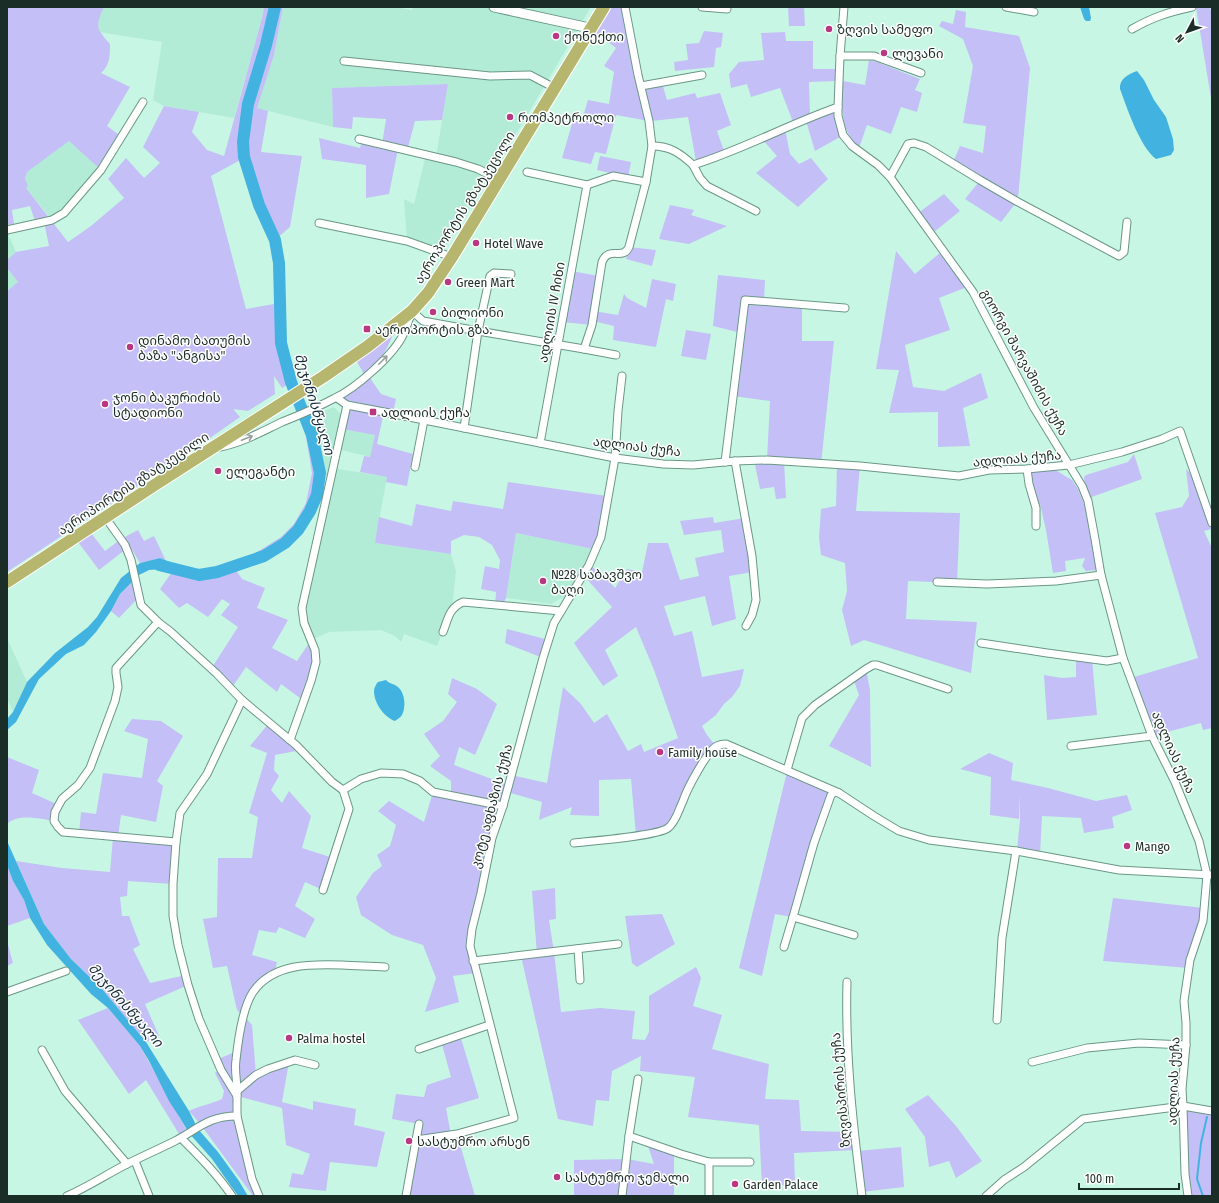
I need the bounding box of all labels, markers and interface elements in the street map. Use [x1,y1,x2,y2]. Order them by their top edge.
north arrow [1167,12,1207,52]
place label: ზღვის სამეფო [837,22,933,38]
marker: ზღვის სამეფო [824,24,834,34]
place label: ქონექთი [564,29,624,44]
marker: ქონექთი [551,31,561,41]
text: N [1173,31,1187,45]
place label: ლევანი [892,46,943,62]
marker: ლევანი [879,48,889,58]
place label: რომპეტროლი [518,110,614,126]
marker: რომპეტროლი [505,112,515,122]
street label: აეროპორტის გზატკეცილი [411,128,519,287]
place label: Hotel Wave [484,236,543,251]
marker: Hotel Wave [471,238,481,248]
street label: ადლიის IV ჩიხი [535,260,569,364]
place label: Green Mart [456,275,516,290]
marker: Green Mart [443,277,453,287]
street label: გიორგი შარვაშიძის ქუჩა [978,286,1071,438]
place label: ბილიონი [441,305,504,321]
marker: ბილიონი [428,307,438,317]
place label: აეროპორტის გზა. [375,322,492,337]
marker: აეროპორტის გზა. [362,324,372,334]
place label: დინამო ბათუმის ბაზა "ანგისა" [138,333,251,363]
marker: დინამო ბათუმის ბაზა "ანგისა" [125,342,135,352]
water label: მეჯინისწყალი [291,351,338,458]
one-way arrow [378,355,388,365]
place label: ჯონი ბაკურიძის სტადიონი [113,390,221,421]
marker: ჯონი ბაკურიძის სტადიონი [100,399,110,409]
place label: ადლიის ქუჩა [381,405,470,421]
marker: ადლიის ქუჩა [368,407,378,417]
street label: აეროპორტის გზატკეცილი [55,429,212,539]
one-way arrow [241,433,253,441]
street label: ადლიას ქუჩა [592,434,682,460]
street label: ადლიას ქუჩა [972,447,1062,471]
place label: ელეგანტი [226,464,295,480]
marker: ელეგანტი [213,466,223,476]
place label: №28 საბავშვო ბაღი [551,567,642,598]
marker: №28 საბავშვო ბაღი [538,576,548,586]
street label: ადლიას ქუჩა [1148,709,1198,796]
street label: კოტე აფხაზის ქუჩა [468,742,515,870]
place label: Family house [668,745,737,760]
marker: Family house [655,747,665,757]
place label: Mango [1135,839,1170,854]
marker: Mango [1122,841,1132,851]
water label: მეჯინისწყალი [85,960,167,1051]
place label: Palma hostel [297,1031,366,1046]
street label: ზღვისპირის ქუჩა [828,1032,854,1148]
marker: Palma hostel [284,1033,294,1043]
street label: ადლიას ქუჩა [1164,1036,1184,1126]
place label: სასტუმრო არსენ [417,1134,530,1149]
marker: სასტუმრო არსენ [404,1136,414,1146]
scale bar [1079,1165,1179,1191]
place label: სასტუმრო ჯემალი [565,1170,689,1186]
marker: სასტუმრო ჯემალი [552,1172,562,1182]
text: 100 m [1085,1172,1114,1186]
place label: Garden Palace [743,1177,818,1192]
marker: Garden Palace [730,1179,740,1189]

